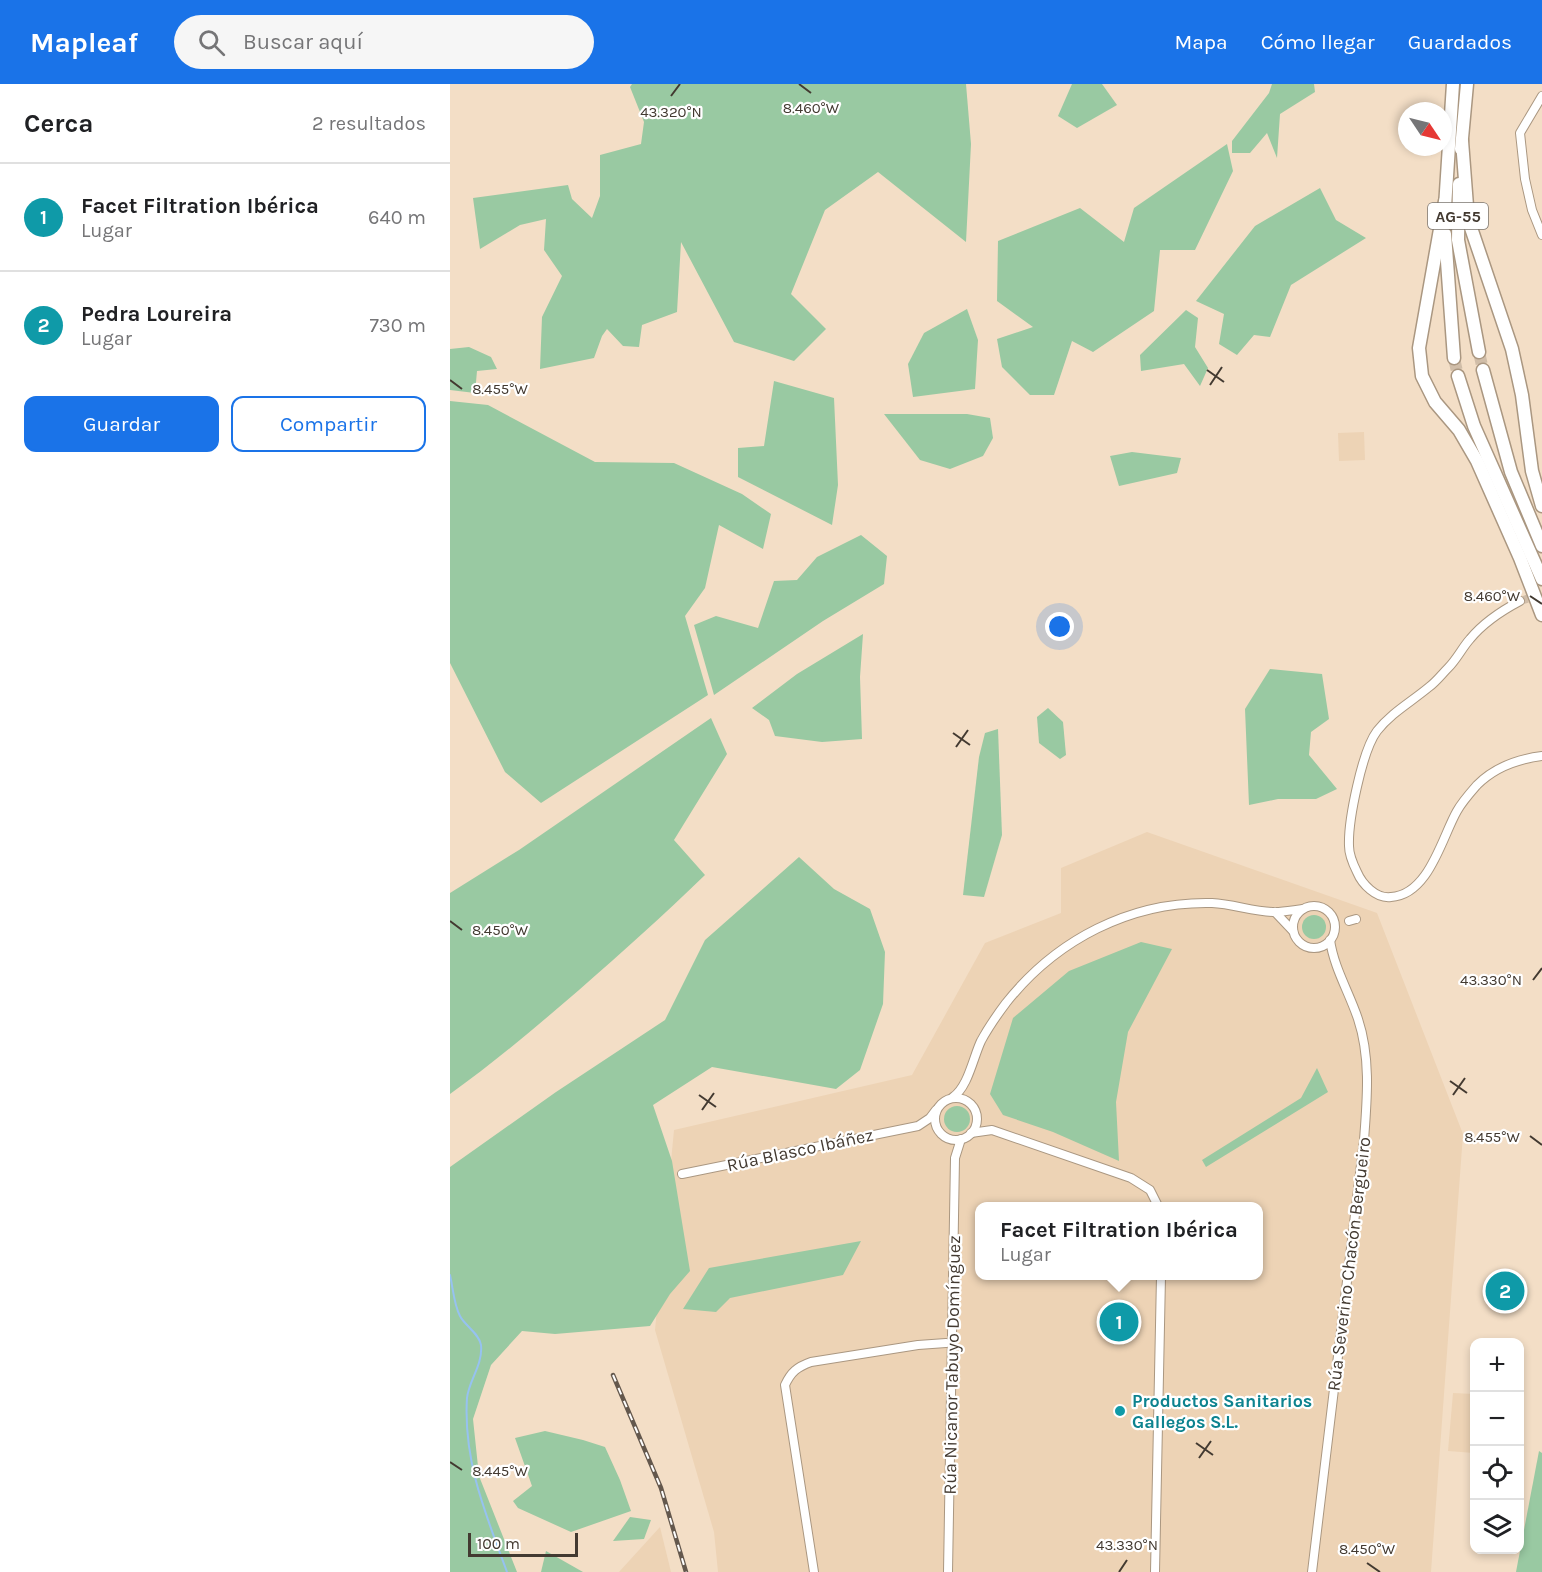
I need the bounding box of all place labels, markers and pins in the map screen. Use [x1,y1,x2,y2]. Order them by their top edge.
pin: 2 [1486,1268,1524,1314]
pin: 1 [1100,1300,1138,1344]
place label: Productos Sanitarios Gallegos S.L. [1132,1390,1312,1433]
marker: Productos Sanitarios Gallegos S.L. [1113,1404,1127,1418]

